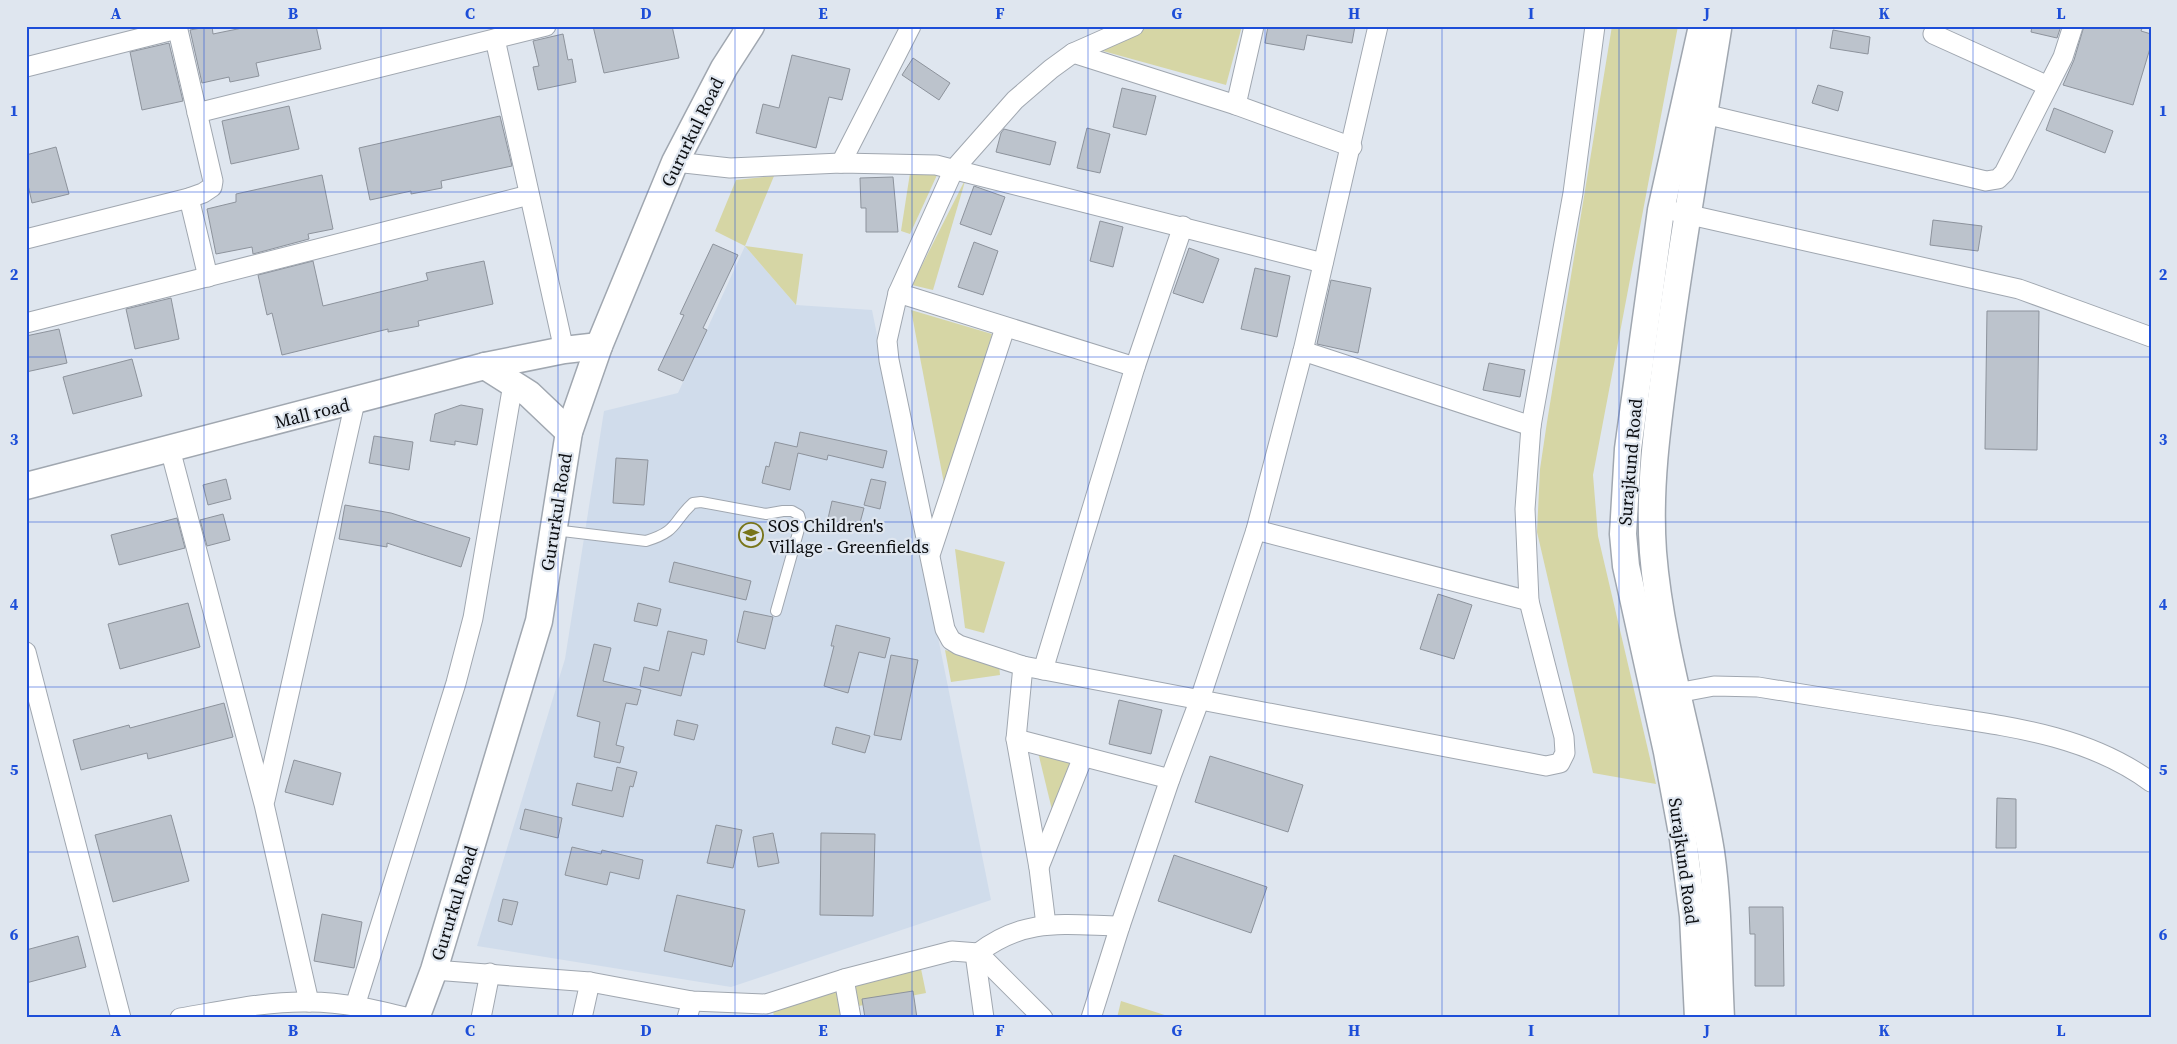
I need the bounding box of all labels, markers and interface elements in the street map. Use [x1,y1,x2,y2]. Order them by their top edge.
text: A [111,2,122,24]
text: B [288,2,299,24]
text: C [465,2,475,24]
text: D [640,2,652,24]
text: E [818,2,828,24]
text: F [995,2,1005,24]
text: G [1172,2,1183,24]
text: H [1348,2,1360,24]
text: I [1528,2,1534,24]
text: J [1703,2,1710,24]
text: K [1878,2,1890,24]
text: L [2056,2,2066,24]
street label: Gururkul Road [655,73,729,191]
text: 1 [10,99,18,121]
text: 1 [2159,99,2167,121]
text: 2 [10,263,19,285]
text: 2 [2159,263,2168,285]
street label: Mall road [272,392,352,434]
street label: Surajkund Road [1612,397,1648,527]
text: 3 [10,428,19,450]
text: 3 [2159,428,2168,450]
street label: Gururkul Road [534,451,578,573]
place label: SOS Children's Village - Greenfields [768,513,929,559]
school or university icon: SOS Children's Village - Greenfields [738,522,764,548]
text: 4 [10,593,19,615]
text: 4 [2159,593,2168,615]
text: 5 [10,758,19,780]
text: 5 [2159,758,2168,780]
street label: Surajkund Road [1663,796,1705,926]
street label: Gururkul Road [425,842,483,964]
text: 6 [10,923,19,945]
text: 6 [2159,923,2168,945]
text: A [111,1019,122,1041]
text: B [288,1019,299,1041]
text: C [465,1019,475,1041]
text: D [640,1019,652,1041]
text: E [818,1019,828,1041]
text: F [995,1019,1005,1041]
text: G [1172,1019,1183,1041]
text: H [1348,1019,1360,1041]
text: I [1528,1019,1534,1041]
text: J [1703,1019,1710,1041]
text: K [1878,1019,1890,1041]
text: L [2056,1019,2066,1041]

